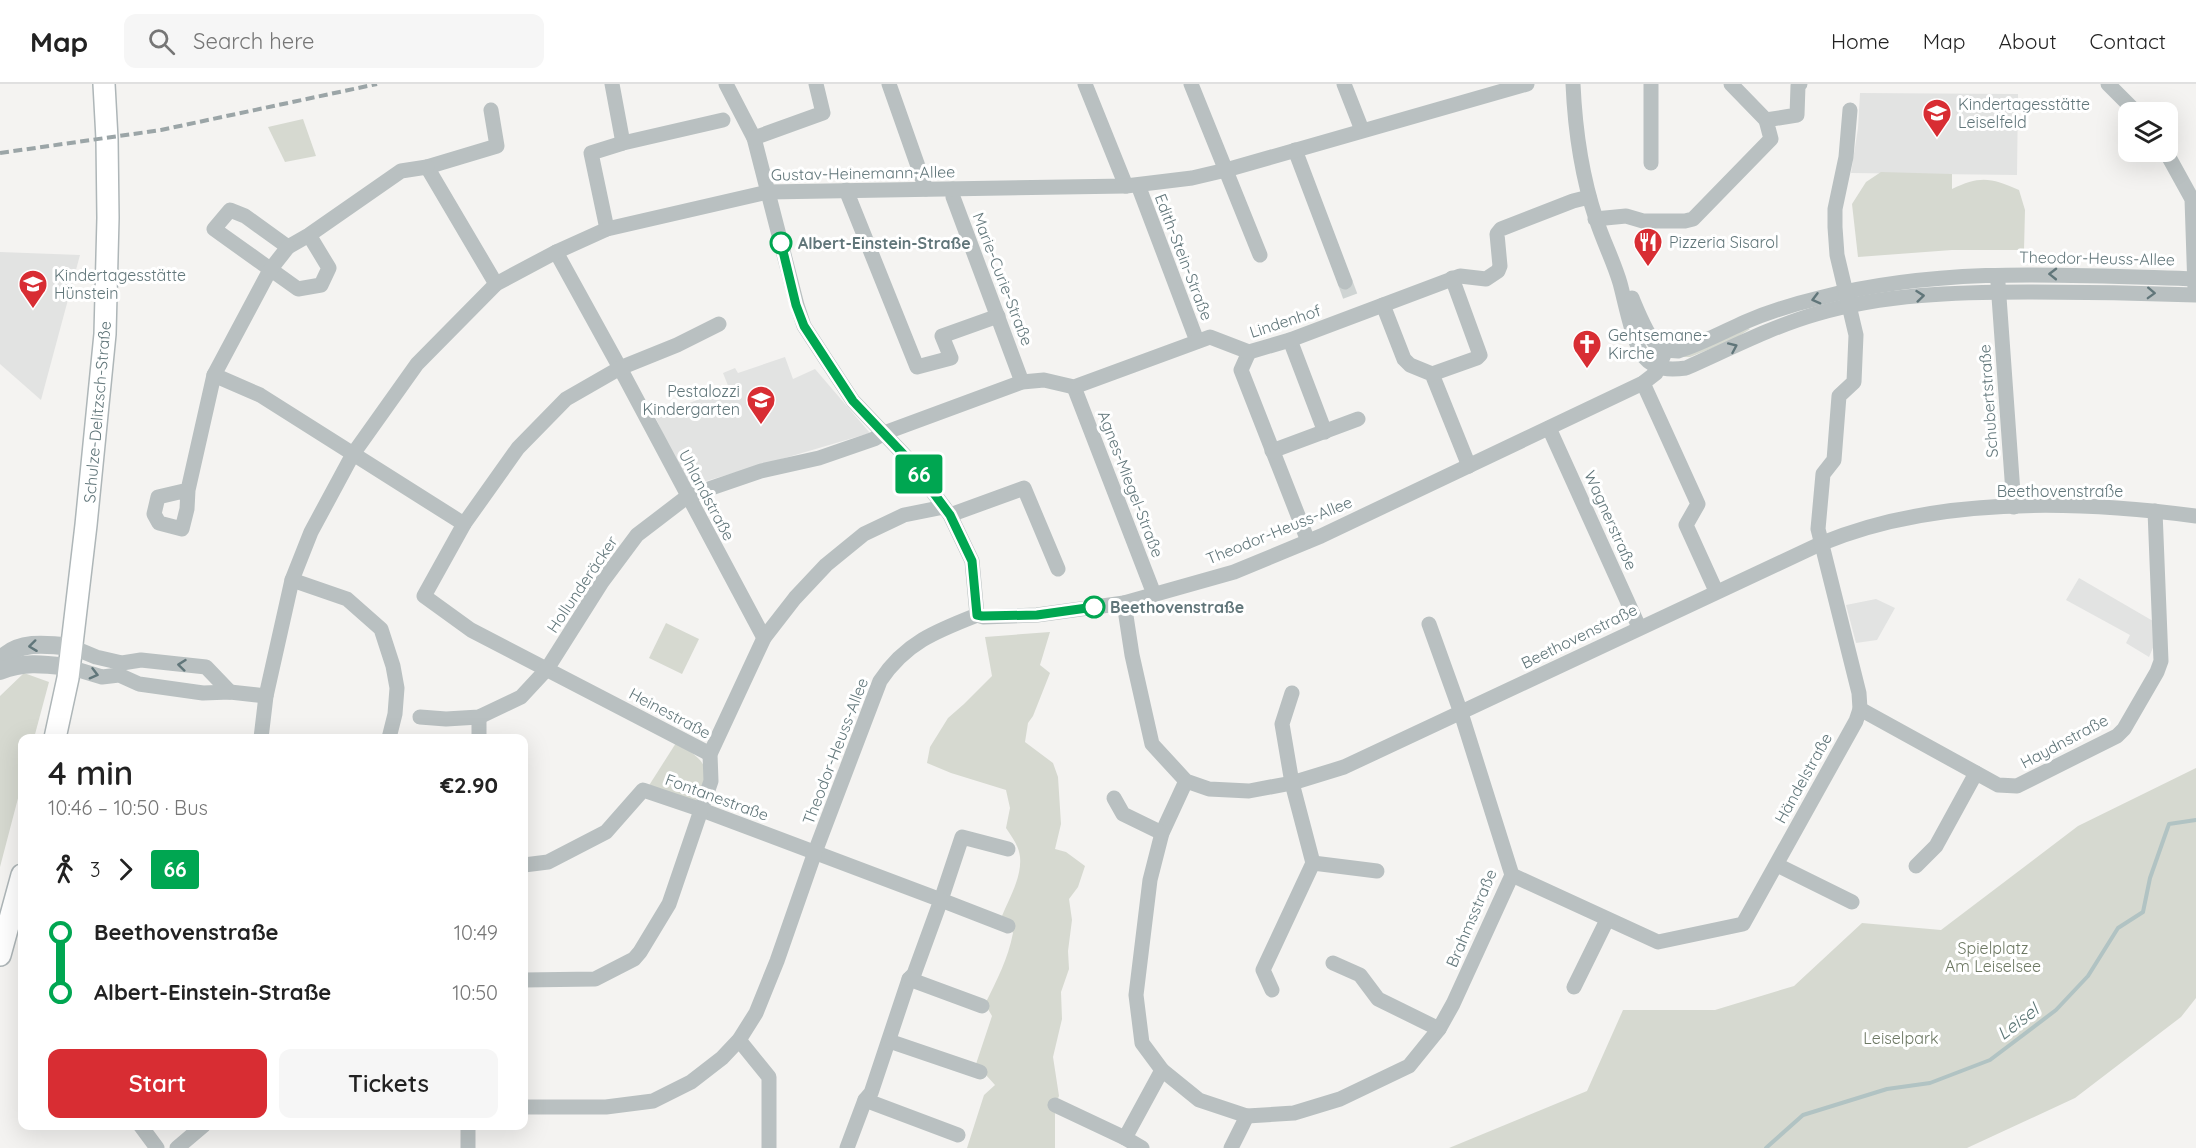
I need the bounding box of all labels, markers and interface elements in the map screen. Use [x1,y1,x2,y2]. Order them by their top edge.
search box [124,14,544,68]
text: Map [30,24,88,59]
icon: search [145,25,178,58]
text: Search here [193,27,315,55]
text: Home [1831,28,1890,54]
text: Map [1923,28,1966,54]
text: About [1999,28,2057,54]
text: Contact [2090,28,2166,54]
place label: Kindertagesstätte Leiselfeld [1958,94,2090,132]
school or university icon: Kindertagesstätte Leiselfeld [1921,97,1953,139]
map controls [2118,102,2178,162]
button: layers [2118,102,2178,162]
street label: Gustav-Heinemann-Allee [771,161,955,185]
street label: Edith-Stein-Straße [1151,191,1217,323]
street label: Marie-Curie-Straße [968,210,1038,348]
restaurant icon: Pizzeria Sisarol [1632,226,1664,268]
marker: Albert-Einstein-Straße [770,232,792,254]
place label: Pizzeria Sisarol [1669,232,1779,252]
place label: Albert-Einstein-Straße [798,233,971,253]
street label: Theodor-Heuss-Allee [2019,247,2175,269]
place label: Kindertagesstätte Hünstein [54,265,186,303]
school or university icon: Kindertagesstätte Hünstein [17,268,49,310]
one-way arrow [2049,268,2058,281]
one-way arrow [2147,287,2156,300]
one-way arrow [1916,290,1925,303]
one-way arrow [1811,292,1822,304]
street label: Lindenhof [1247,300,1323,342]
street label: Schulze-Delitzsch-Straße [79,320,115,504]
place label: Gehtsemane- Kirche [1608,325,1708,363]
church icon: Gehtsemane- Kirche [1571,328,1603,370]
one-way arrow [1727,342,1738,354]
street label: Schubertstraße [1974,344,2002,458]
place label: Pestalozzi Kindergarten [642,381,740,419]
school or university icon: Pestalozzi Kindergarten [745,384,777,426]
street label: Agnes-Miegel-Straße [1094,408,1168,560]
street label: Uhlandstraße [675,446,739,544]
line badge: 66 [892,454,946,494]
text: 66 [907,461,931,487]
street label: Wagnerstraße [1580,467,1642,573]
street label: Beethovenstraße [1997,481,2123,501]
street label: Theodor-Heuss-Allee [1203,492,1355,568]
street label: Hollunderäcker [542,532,622,636]
marker: Beethovenstraße [1083,596,1105,618]
place label: Beethovenstraße [1110,597,1244,617]
street label: Beethovenstraße [1518,599,1640,673]
one-way arrow [28,639,38,652]
one-way arrow [177,659,187,671]
one-way arrow [89,667,99,680]
street label: Theodor-Heuss-Allee [798,675,872,827]
street label: Heinestraße [626,683,714,743]
street label: Haydnstraße [2017,710,2111,772]
street label: Händelstraße [1770,729,1836,827]
text: 4 min [48,752,133,793]
street label: Fontanestraße [663,769,771,825]
text: €2.90 [440,771,498,799]
text: 10:46 – 10:50 · Bus [48,795,208,820]
icon: walk [48,853,81,886]
icon: forward [109,853,142,886]
text: 66 [163,856,187,882]
text: 3 [90,857,100,882]
street label: Brahmsstraße [1441,866,1501,970]
text: Beethovenstraße [94,918,279,946]
text: 10:49 [454,920,498,945]
park label: Spielplatz Am Leiselsee [1945,938,2041,976]
text: Albert-Einstein-Straße [94,978,331,1006]
text: 10:50 [452,980,498,1005]
water label: Leisel [1992,997,2045,1045]
park label: Leiselpark [1863,1028,1939,1048]
button: Start [48,1049,267,1118]
button: Tickets [279,1049,498,1118]

